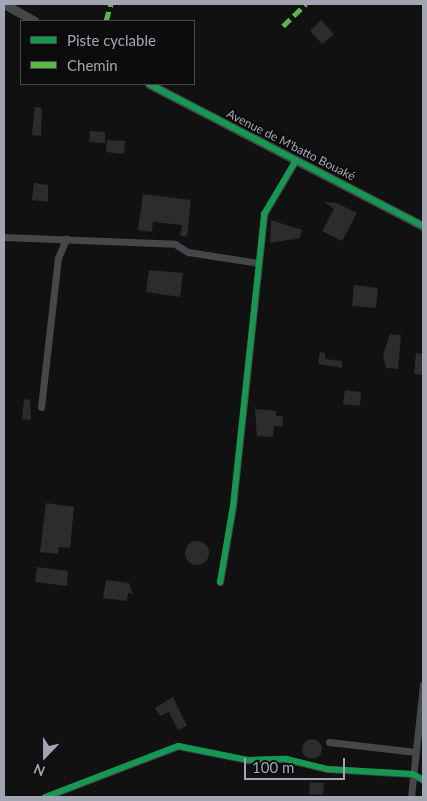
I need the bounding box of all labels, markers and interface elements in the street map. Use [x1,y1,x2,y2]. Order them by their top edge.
legend [20,20,195,85]
text: Piste cyclable [67,31,156,49]
text: Chemin [67,56,118,74]
street label: Avenue de M'batto Bouaké [224,106,358,184]
north arrow [20,731,70,781]
scale bar [247,748,348,780]
text: 100 m [252,758,294,776]
text: N [31,760,47,780]

